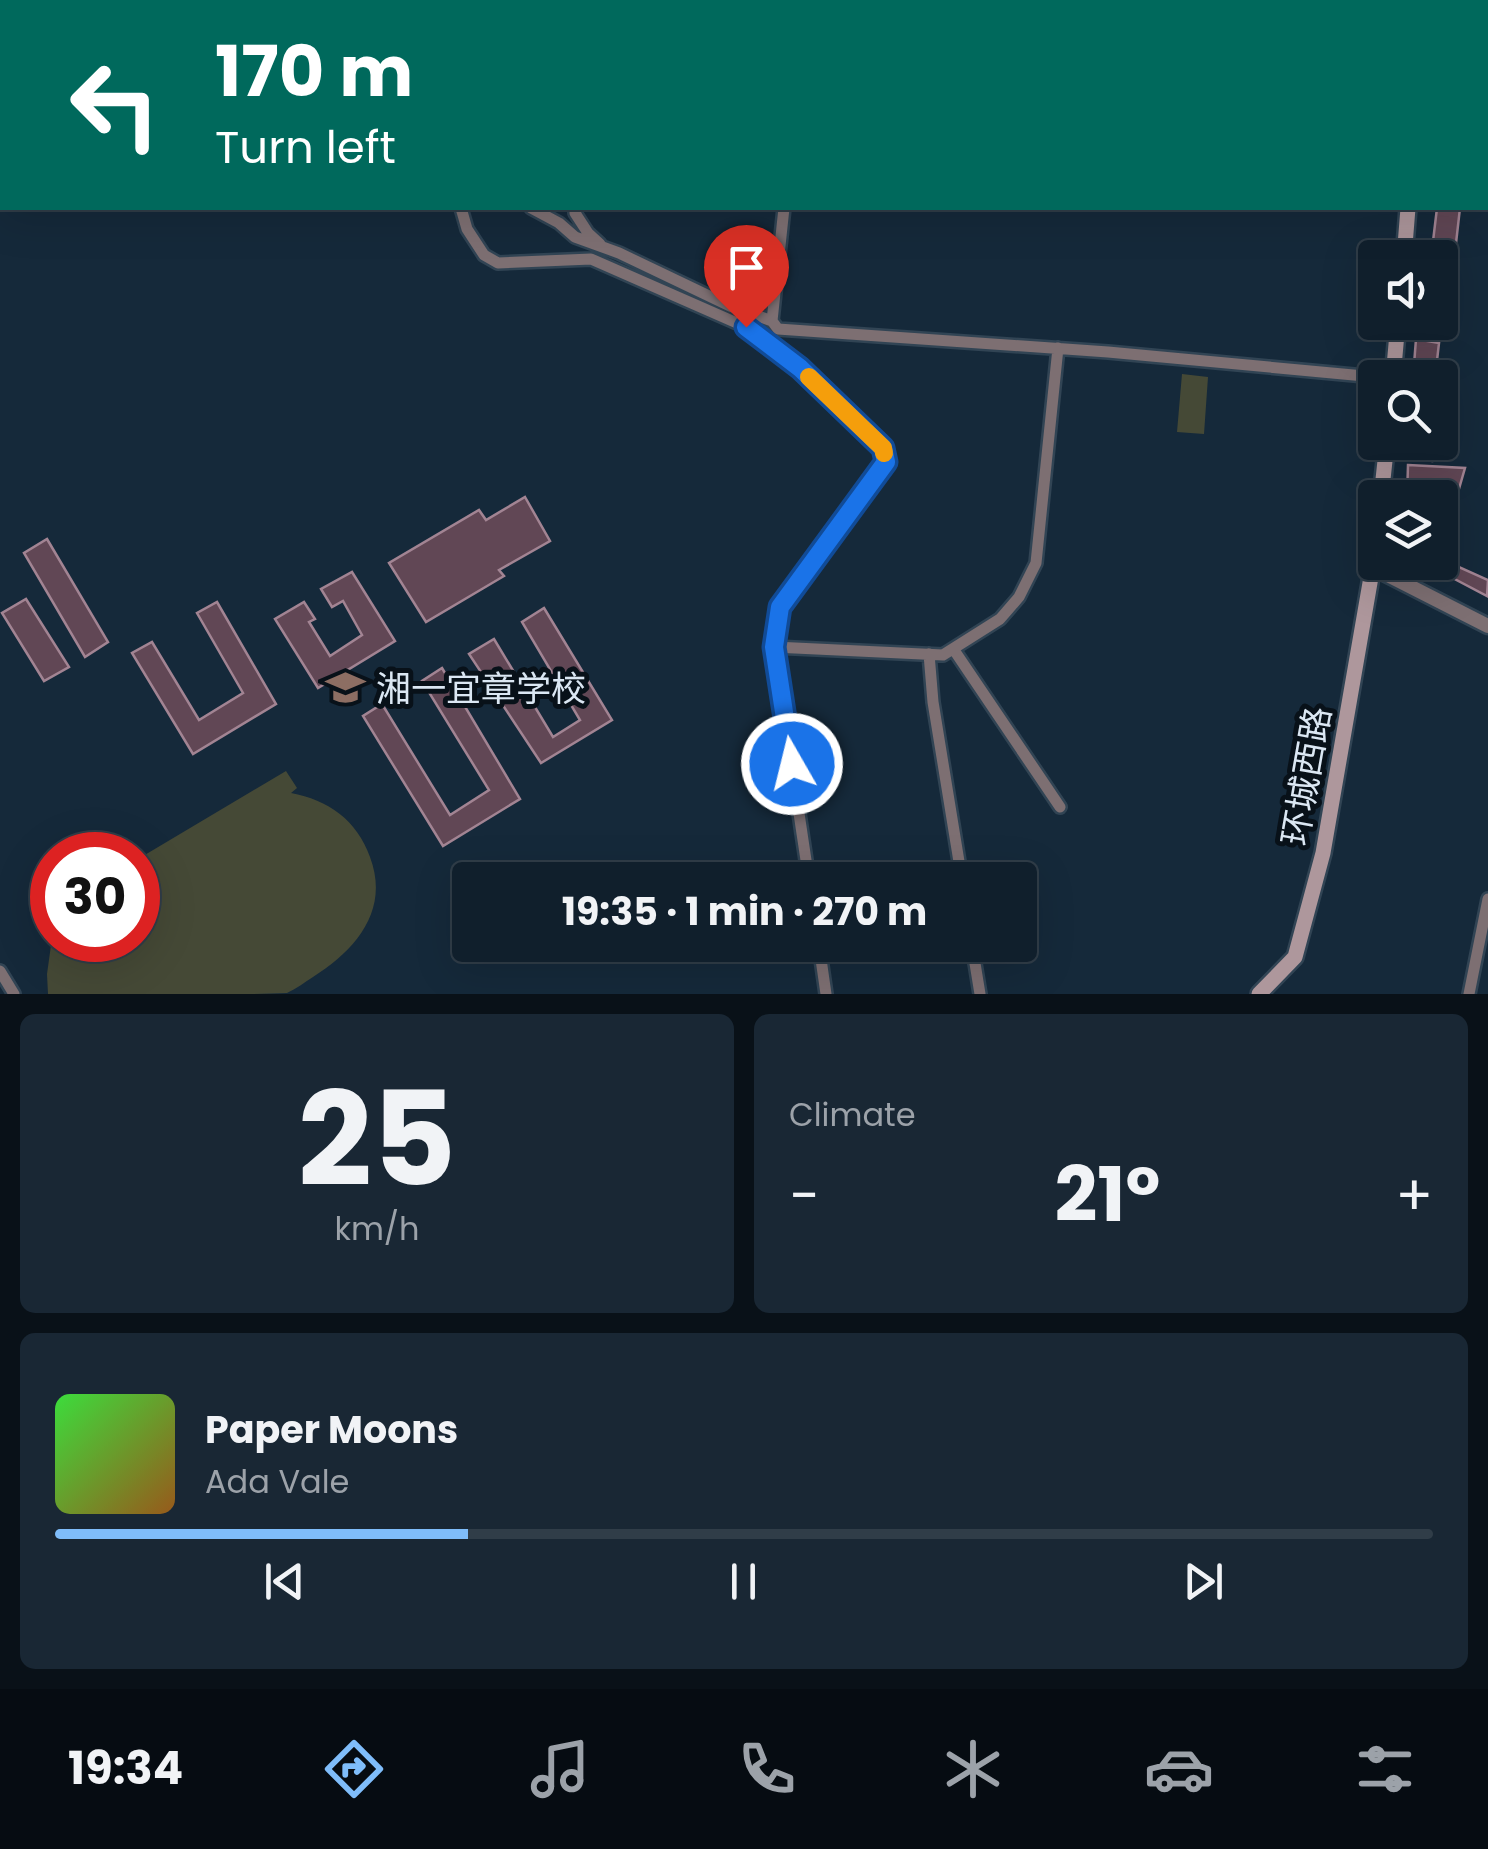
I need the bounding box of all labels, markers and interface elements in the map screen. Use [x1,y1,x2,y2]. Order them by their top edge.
text: 170 m [215,22,413,121]
icon: left [50,40,180,170]
text: Turn left [215,116,396,179]
pin [704,225,789,328]
icon: arrive [719,240,774,295]
map controls [1358,240,1458,580]
button: sound [1358,240,1458,340]
button: search [1358,360,1458,460]
button: layers [1358,480,1458,580]
place label: 湘一宜章学校 [376,664,586,713]
school or university icon: 湘一宜章学校 [325,667,367,709]
street label: 环城西路 [1270,703,1342,849]
position arrow [740,712,844,816]
speed limit sign: 30 [30,832,160,962]
text: 19:35 · 1 min · 270 m [562,885,927,938]
text: 25 [298,1048,456,1231]
text: Climate [789,1092,916,1137]
text: 21° [1054,1142,1160,1247]
text: − [789,1157,819,1234]
text: + [1395,1157,1433,1234]
text: km/h [334,1206,420,1251]
text: Paper Moons [205,1403,458,1456]
text: Ada Vale [205,1459,349,1504]
icon: previous [257,1554,312,1609]
icon: pause [716,1554,771,1609]
icon: next [1176,1554,1231,1609]
icon: directions [319,1734,389,1804]
icon: music [525,1734,595,1804]
icon: phone [732,1734,802,1804]
icon: climate [938,1734,1008,1804]
icon: car [1144,1734,1214,1804]
icon: filters [1350,1734,1420,1804]
text: 19:34 [68,1737,183,1800]

